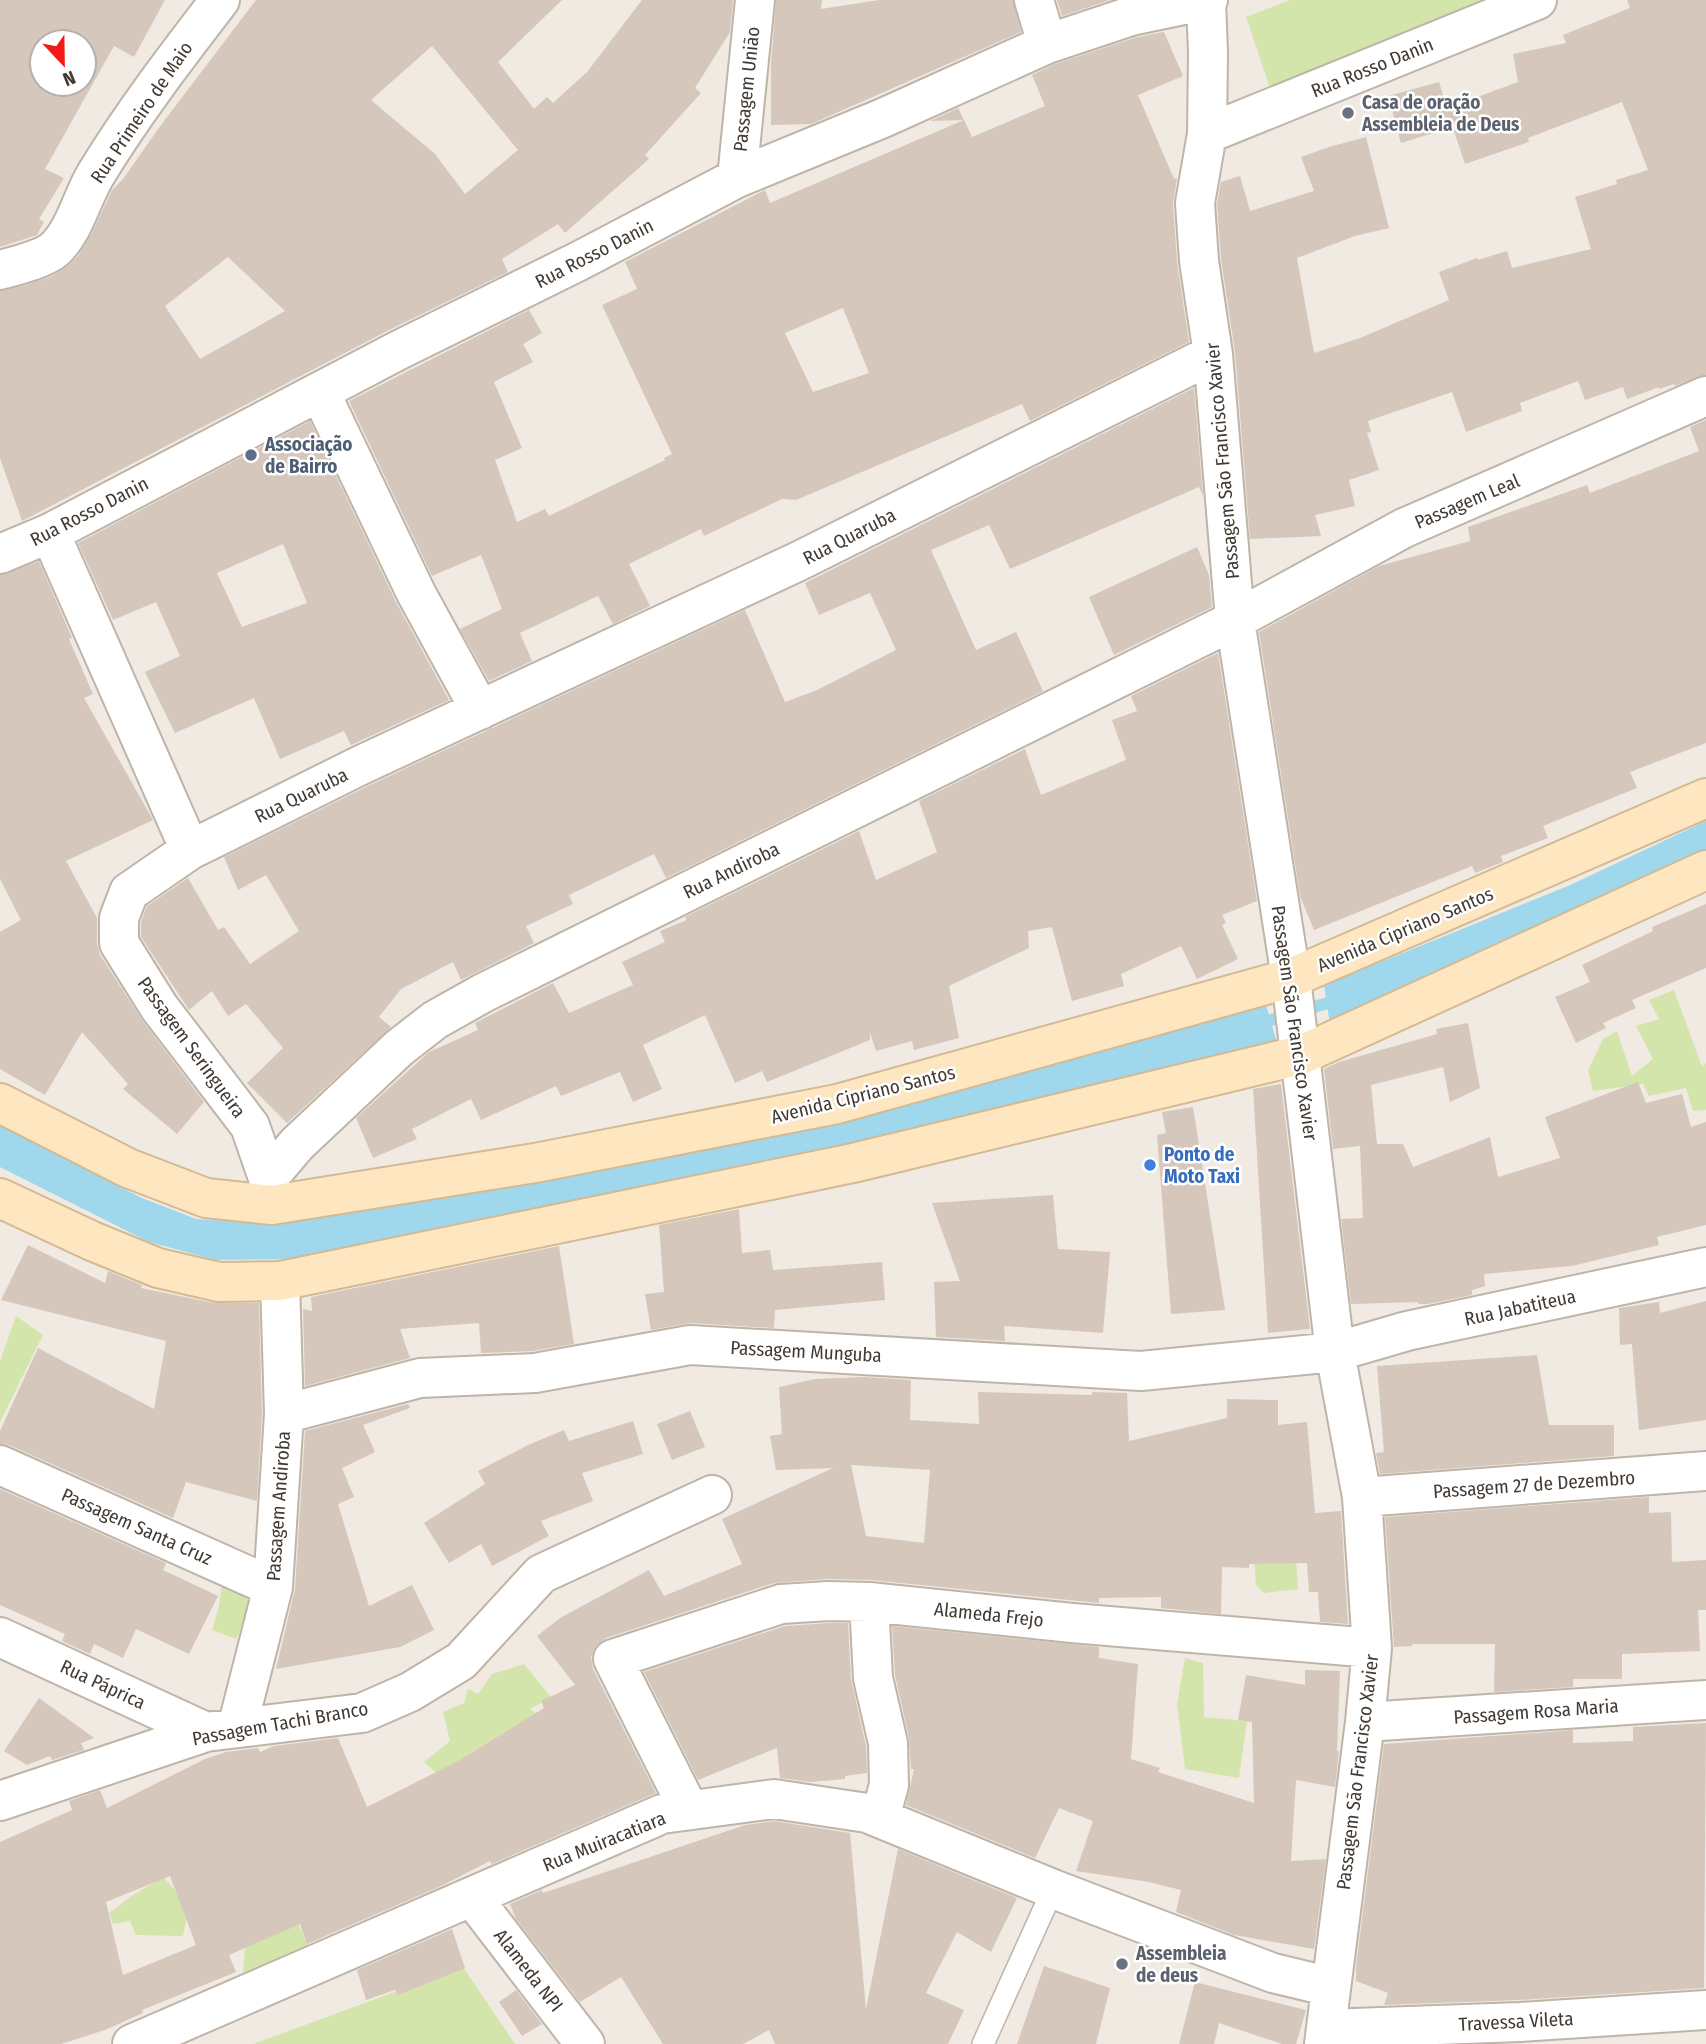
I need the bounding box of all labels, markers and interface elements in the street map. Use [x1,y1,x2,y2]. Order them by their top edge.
street label: Passagem União [729,25,764,153]
north arrow [28,28,98,98]
street label: Rua Rosso Danin [1308,33,1437,102]
street label: Rua Primeiro de Maio [85,37,197,188]
text: N [60,66,79,91]
place label: Casa de oração Assembleia de Deus [1361,91,1520,136]
marker: Casa de oração Assembleia de Deus [1340,105,1356,121]
street label: Rua Rosso Danin [531,214,657,293]
street label: Passagem São Francisco Xavier [1201,341,1244,580]
place label: Associação de Bairro [264,433,352,478]
marker: Associação de Bairro [243,447,259,463]
street label: Passagem Leal [1411,469,1523,534]
street label: Rua Rosso Danin [26,472,152,551]
street label: Rua Quaruba [799,503,899,570]
street label: Rua Quaruba [251,763,352,828]
street label: Rua Andiroba [679,837,783,904]
street label: Avenida Cipriano Santos [1314,882,1497,977]
street label: Passagem São Francisco Xavier [1267,904,1322,1142]
street label: Passagem Seringueira [133,972,250,1122]
street label: Avenida Cipriano Santos [769,1060,958,1129]
place label: Ponto de Moto Taxi [1164,1143,1240,1188]
marker: Ponto de Moto Taxi [1142,1157,1158,1173]
street label: Rua Jabatiteua [1462,1284,1578,1331]
street label: Passagem Munguba [730,1336,882,1367]
street label: Passagem Andiroba [262,1430,295,1582]
street label: Passagem 27 de Dezembro [1432,1466,1636,1503]
street label: Passagem Santa Cruz [58,1483,216,1570]
street label: Alameda Frejo [933,1597,1045,1632]
street label: Passagem São Francisco Xavier [1332,1653,1383,1891]
street label: Rua Páprica [57,1655,149,1714]
street label: Passagem Rosa Maria [1453,1694,1619,1729]
street label: Passagem Tachi Branco [190,1697,370,1750]
street label: Rua Muiracatiara [539,1806,669,1877]
street label: Alameda NPI [489,1924,568,2016]
place label: Assembleia de deus [1135,1942,1226,1987]
marker: Assembleia de deus [1114,1956,1130,1972]
street label: Travessa Vileta [1458,2007,1574,2036]

